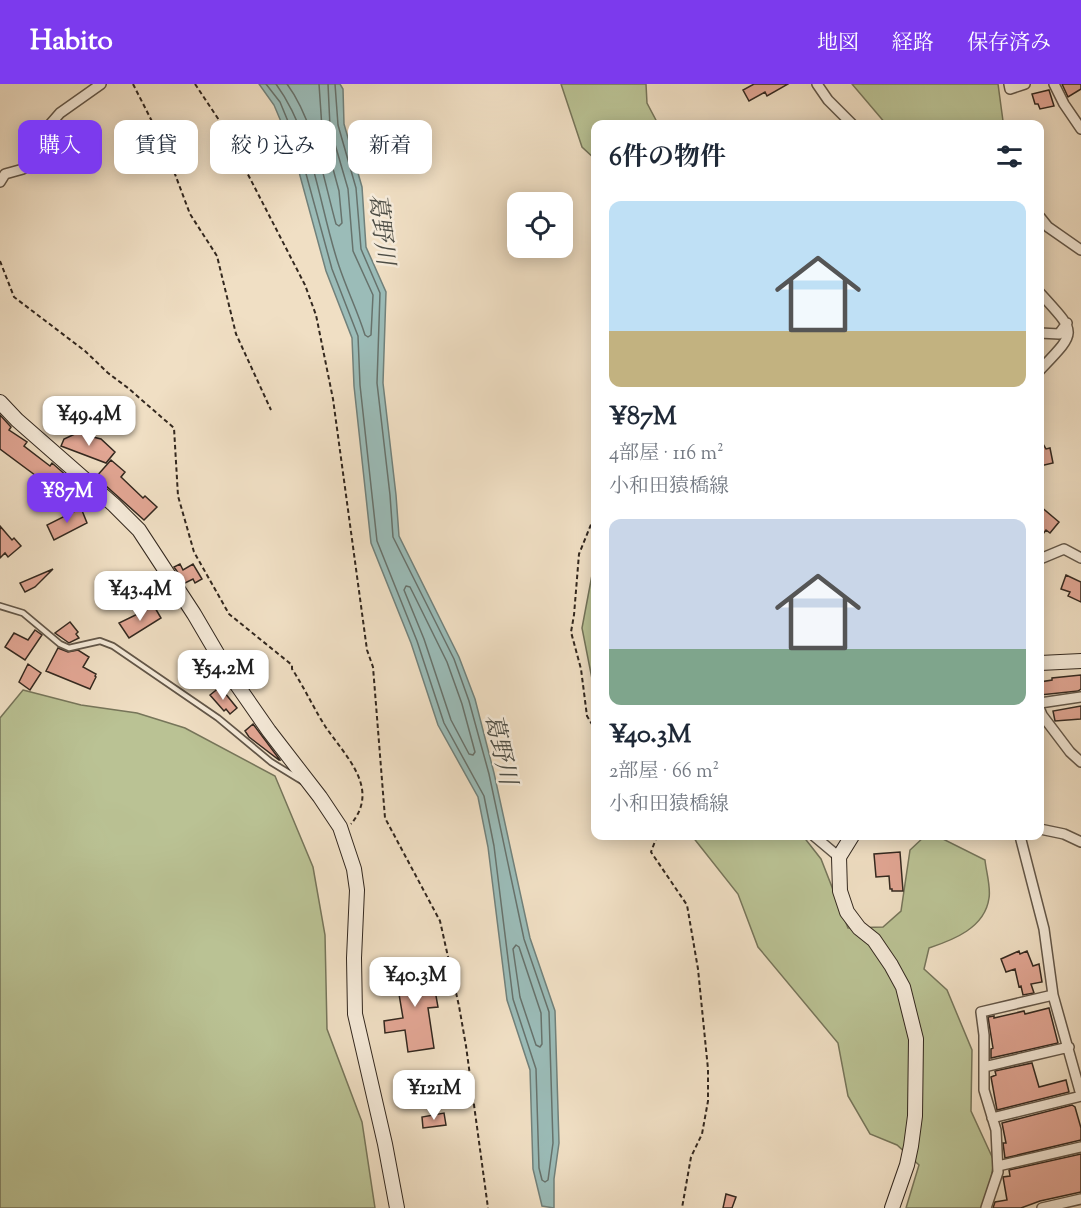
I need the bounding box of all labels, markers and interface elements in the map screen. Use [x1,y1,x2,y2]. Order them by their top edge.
text: Habito [30,22,113,62]
text: 地図 [817,29,859,59]
text: 経路 [892,29,934,59]
text: 保存済み [967,29,1051,59]
chip: 購入 [18,120,102,174]
chip: 賃貸 [114,120,198,174]
chip: 絞り込み [210,120,336,174]
chip: 新着 [348,120,432,174]
text: 6件の物件 [609,140,726,177]
icon: filters [993,140,1026,173]
water label: 葛野川 [359,191,402,270]
map controls [507,192,573,258]
button: locate [507,192,573,258]
icon: home [764,240,872,348]
pin: ¥49.4M [40,396,138,447]
text: ¥87M [609,399,677,436]
text: ¥49.4M [57,401,121,430]
text: 4部屋 · 116 m² [609,440,724,469]
pin: ¥87M [31,473,103,524]
text: 小和田猿橋線 [609,473,729,502]
text: ¥87M [41,478,93,507]
icon: home [764,558,872,666]
pin: ¥43.4M [91,571,189,622]
text: ¥43.4M [108,576,172,605]
pin: ¥54.2M [174,650,272,701]
text: ¥54.2M [192,655,254,684]
water label: 葛野川 [474,711,524,791]
text: ¥40.3M [609,717,691,754]
text: 2部屋 · 66 m² [609,758,719,787]
text: 小和田猿橋線 [609,791,729,820]
pin: ¥40.3M [366,957,464,1008]
text: ¥40.3M [383,962,447,991]
pin: ¥121M [392,1070,476,1121]
text: ¥121M [407,1075,461,1104]

